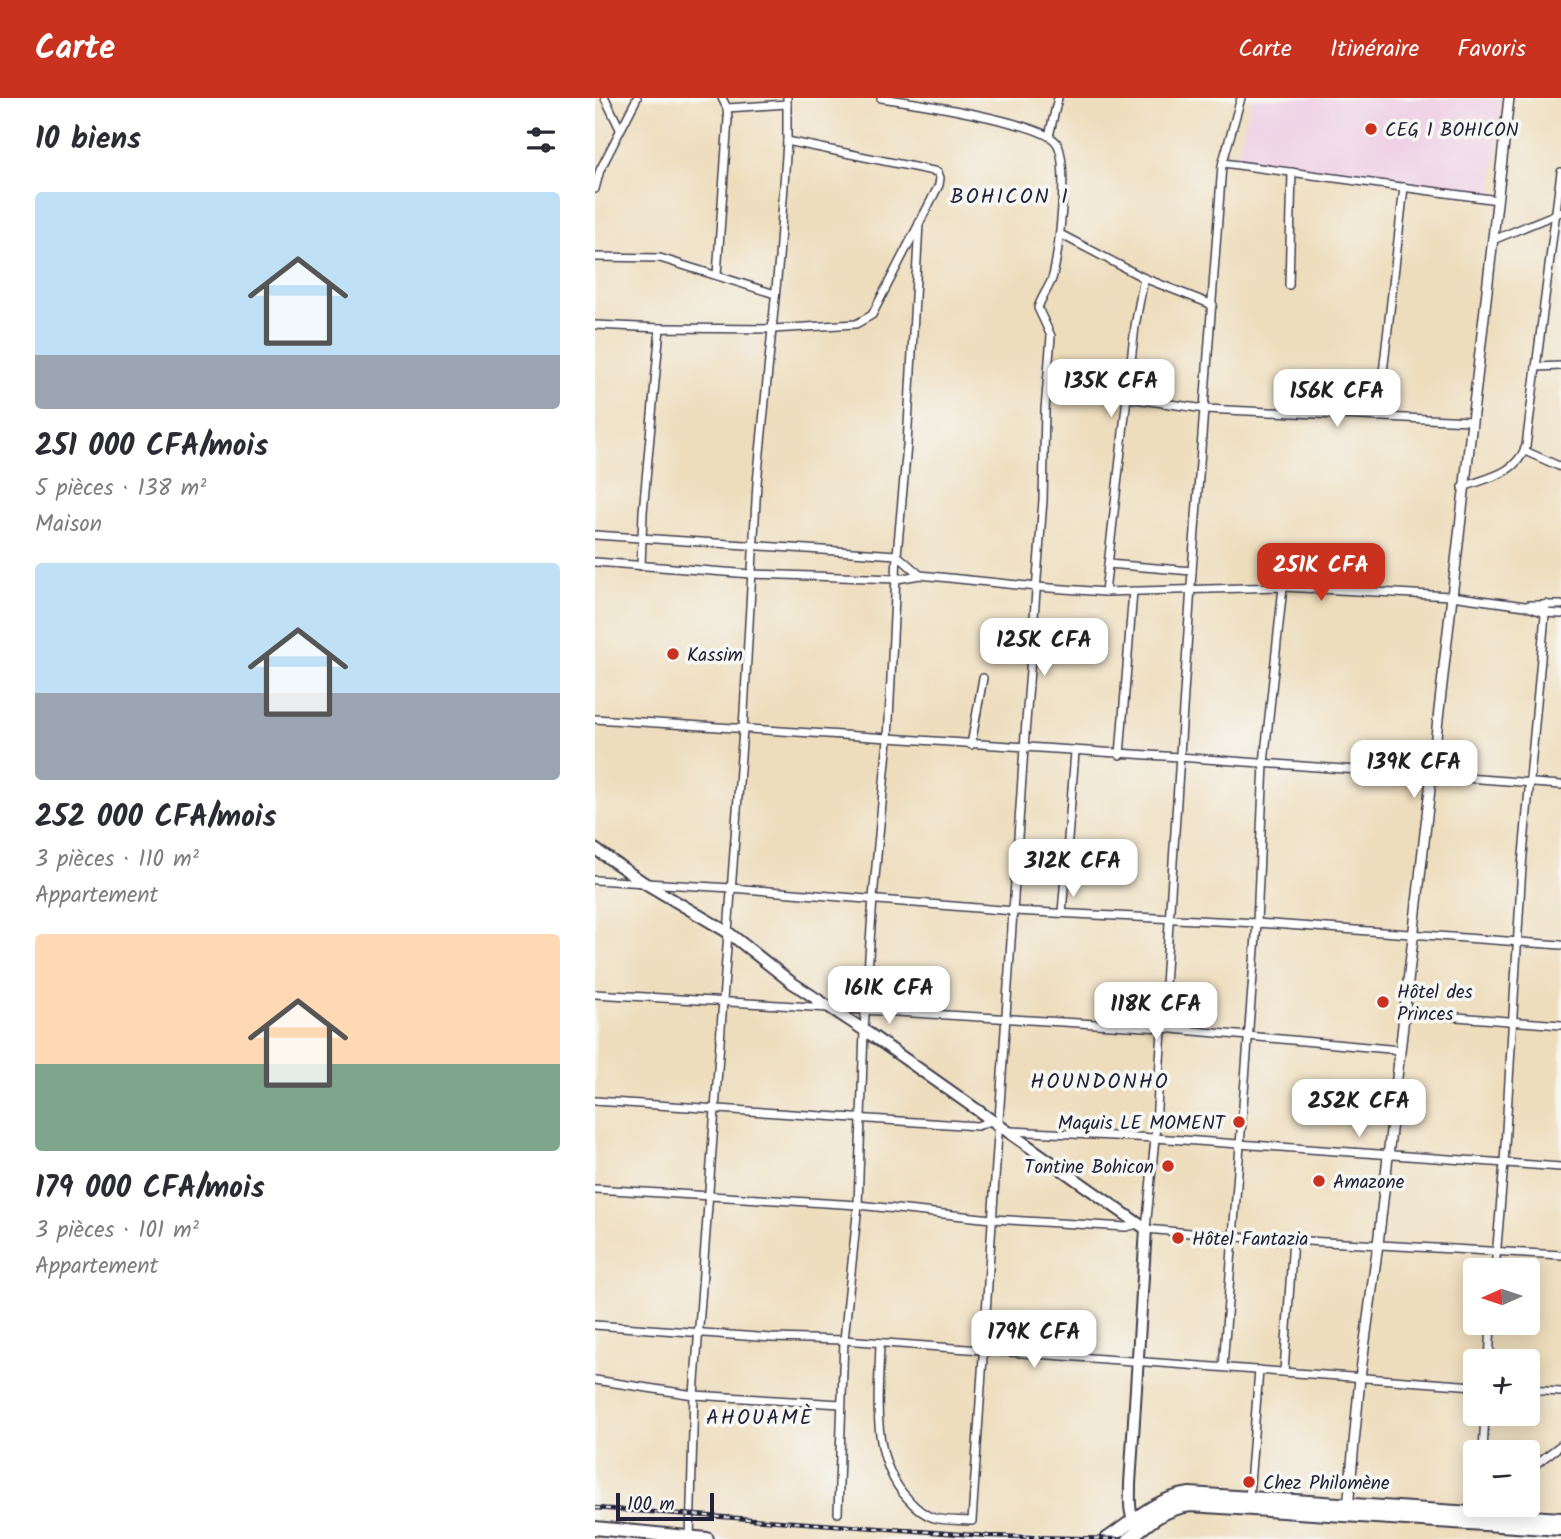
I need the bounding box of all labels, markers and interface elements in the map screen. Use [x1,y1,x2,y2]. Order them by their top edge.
text: Carte [35,23,115,76]
text: Carte [1238,30,1292,69]
text: Itinéraire [1330,30,1419,69]
text: Favoris [1457,30,1526,69]
text: 10 biens [35,116,141,164]
place label: CEG 1 BOHICON [1385,116,1519,146]
icon: filters [522,121,560,159]
marker: CEG 1 BOHICON [1363,121,1379,137]
district label: BOHICON I [950,181,1070,214]
icon: home [235,238,361,364]
pin: 135K CFA [1039,360,1183,419]
text: 135K CFA [1063,364,1159,400]
pin: 156K CFA [1265,370,1409,429]
text: 156K CFA [1290,374,1384,410]
text: 251 000 CFA/mois [35,423,268,471]
text: 5 pièces · 138 m² [35,471,206,507]
text: Maison [35,507,102,543]
pin: 251K CFA [1249,544,1393,603]
text: 251K CFA [1273,548,1369,584]
icon: home [235,609,361,735]
pin: 125K CFA [972,618,1116,678]
text: 125K CFA [996,623,1092,659]
place label: Kassim [687,641,743,671]
marker: Kassim [665,646,681,662]
pin: 139K CFA [1342,740,1486,800]
text: 139K CFA [1366,745,1462,781]
text: 252 000 CFA/mois [35,794,277,842]
pin: 312K CFA [1001,840,1145,899]
text: 3 pièces · 110 m² [35,842,199,878]
text: 312K CFA [1025,844,1121,880]
text: Appartement [35,878,158,914]
pin: 161K CFA [817,967,961,1026]
text: 161K CFA [844,971,934,1007]
place label: Hôtel des Princes [1397,978,1473,1030]
icon: home [235,980,361,1106]
pin: 118K CFA [1084,982,1228,1042]
text: 118K CFA [1110,987,1202,1023]
marker: Hôtel des Princes [1375,994,1391,1010]
district label: HOUNDONHO [1030,1066,1170,1099]
pin: 252K CFA [1287,1080,1431,1139]
text: 252K CFA [1308,1084,1410,1120]
place label: Maquis LE MOMENT [1058,1109,1227,1139]
marker: Maquis LE MOMENT [1231,1114,1247,1130]
place label: Tontine Bohicon [1024,1153,1154,1183]
marker: Tontine Bohicon [1160,1158,1176,1174]
text: 179 000 CFA/mois [35,1165,265,1213]
place label: Amazone [1333,1168,1405,1198]
marker: Amazone [1311,1173,1327,1189]
text: 3 pièces · 101 m² [35,1213,199,1249]
place label: Hôtel Fantazia [1192,1225,1309,1255]
marker: Hôtel Fantazia [1170,1230,1186,1246]
text: Appartement [35,1249,158,1285]
north arrow [1463,1258,1540,1335]
map controls [1463,1258,1540,1517]
pin: 179K CFA [962,1310,1106,1370]
text: 179K CFA [987,1315,1081,1351]
button: + [1463,1349,1540,1426]
district label: AHOUAMÈ [706,1402,814,1435]
button: − [1463,1440,1540,1517]
place label: Chez Philomène [1263,1469,1390,1499]
marker: Chez Philomène [1241,1474,1257,1490]
scale bar [616,1490,714,1522]
text: 100 m [627,1490,675,1520]

